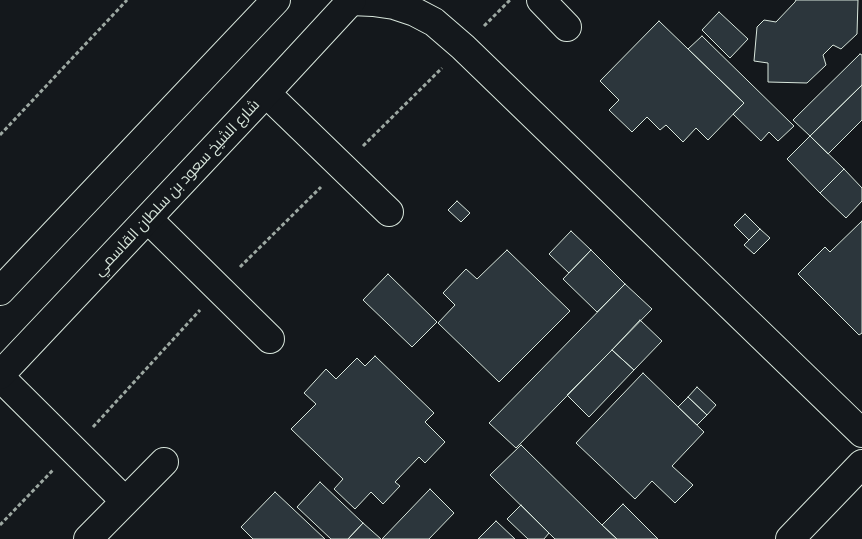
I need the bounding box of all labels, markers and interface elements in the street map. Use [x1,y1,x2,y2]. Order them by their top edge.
street label: شارع الشيخ سعود بن سلطان القاسمي [90,96,264,280]

